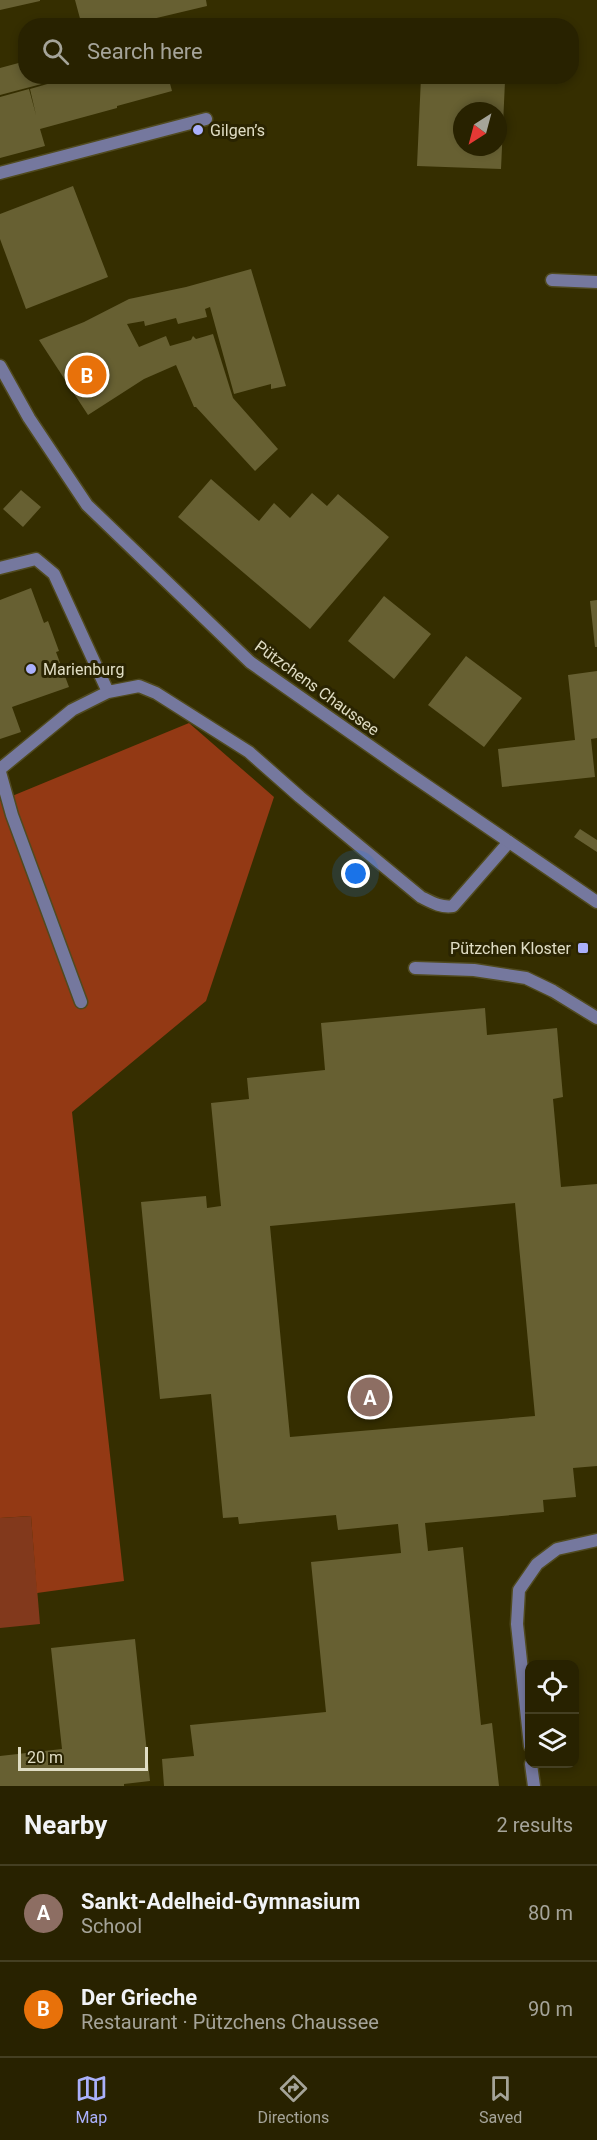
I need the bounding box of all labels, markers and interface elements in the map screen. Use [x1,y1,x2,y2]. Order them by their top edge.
search box [18,18,579,84]
icon: search [39,35,72,68]
text: Search here [87,39,203,64]
north arrow [453,102,507,156]
place label: Gilgen’s [210,121,265,140]
marker: Gilgen’s [191,123,205,137]
pin: B [68,352,106,398]
street label: Pützchens Chaussee [251,637,383,739]
place label: Marienburg [43,660,124,679]
marker: Marienburg [24,662,38,676]
your location [341,859,370,888]
place label: Pützchen Kloster [450,939,572,958]
marker: Pützchen Kloster [576,941,590,955]
pin: A [350,1374,389,1420]
map controls [525,1660,579,1768]
button: locate [525,1660,579,1714]
button: layers [525,1714,579,1768]
scale bar [18,1744,148,1772]
text: 20 m [27,1748,63,1767]
text: Nearby [24,1810,107,1840]
text: 2 results [497,1813,573,1837]
text: Sankt-Adelheid-Gymnasium [81,1889,360,1914]
text: A [37,1901,50,1925]
text: 80 m [528,1901,573,1925]
text: School [81,1914,142,1938]
text: Der Grieche [81,1985,197,2010]
text: B [37,1997,50,2021]
text: 90 m [528,1997,573,2021]
text: Restaurant · Pützchens Chaussee [81,2010,379,2034]
tab: Map [75,2072,108,2127]
tab: Directions [257,2072,329,2127]
tab: Saved [479,2072,522,2127]

